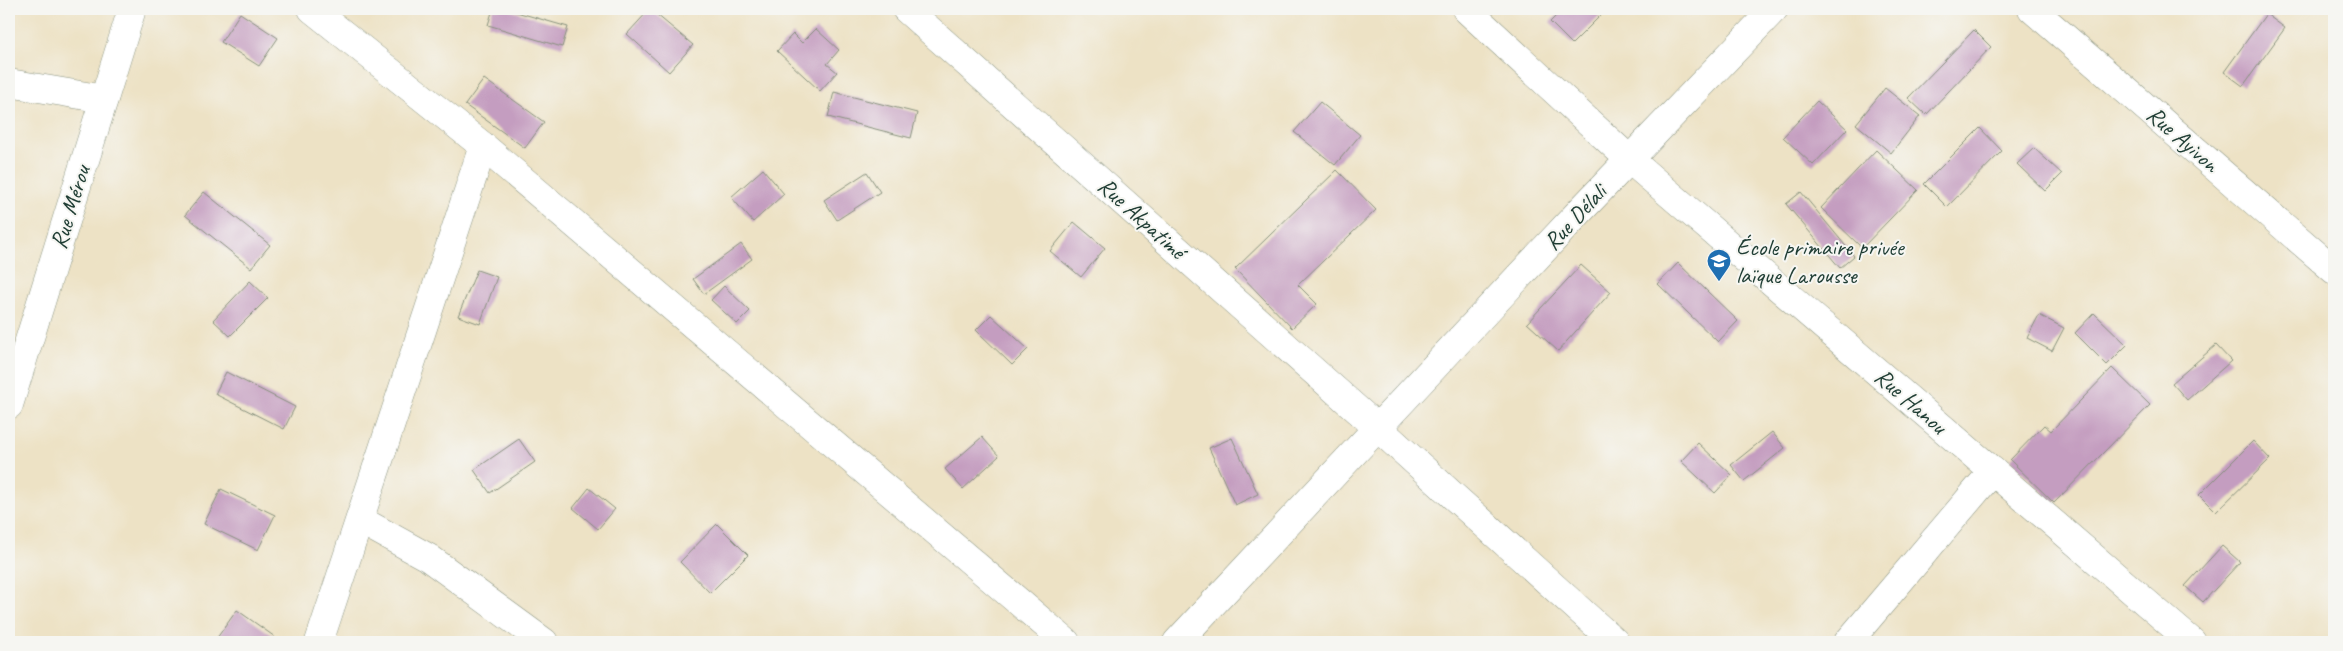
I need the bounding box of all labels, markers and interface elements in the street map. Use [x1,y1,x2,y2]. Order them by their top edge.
street label: Rue Ayivon [2141,99,2226,179]
street label: Rue Mérou [43,160,97,252]
street label: Rue Akpatimé [1092,171,1195,268]
street label: Rue Délali [1537,176,1615,256]
place label: École primaire privée laïque Larousse [1736,232,1906,290]
school or university icon: École primaire privée laïque Larousse [1706,248,1732,282]
street label: Rue Hanou [1869,361,1955,442]

